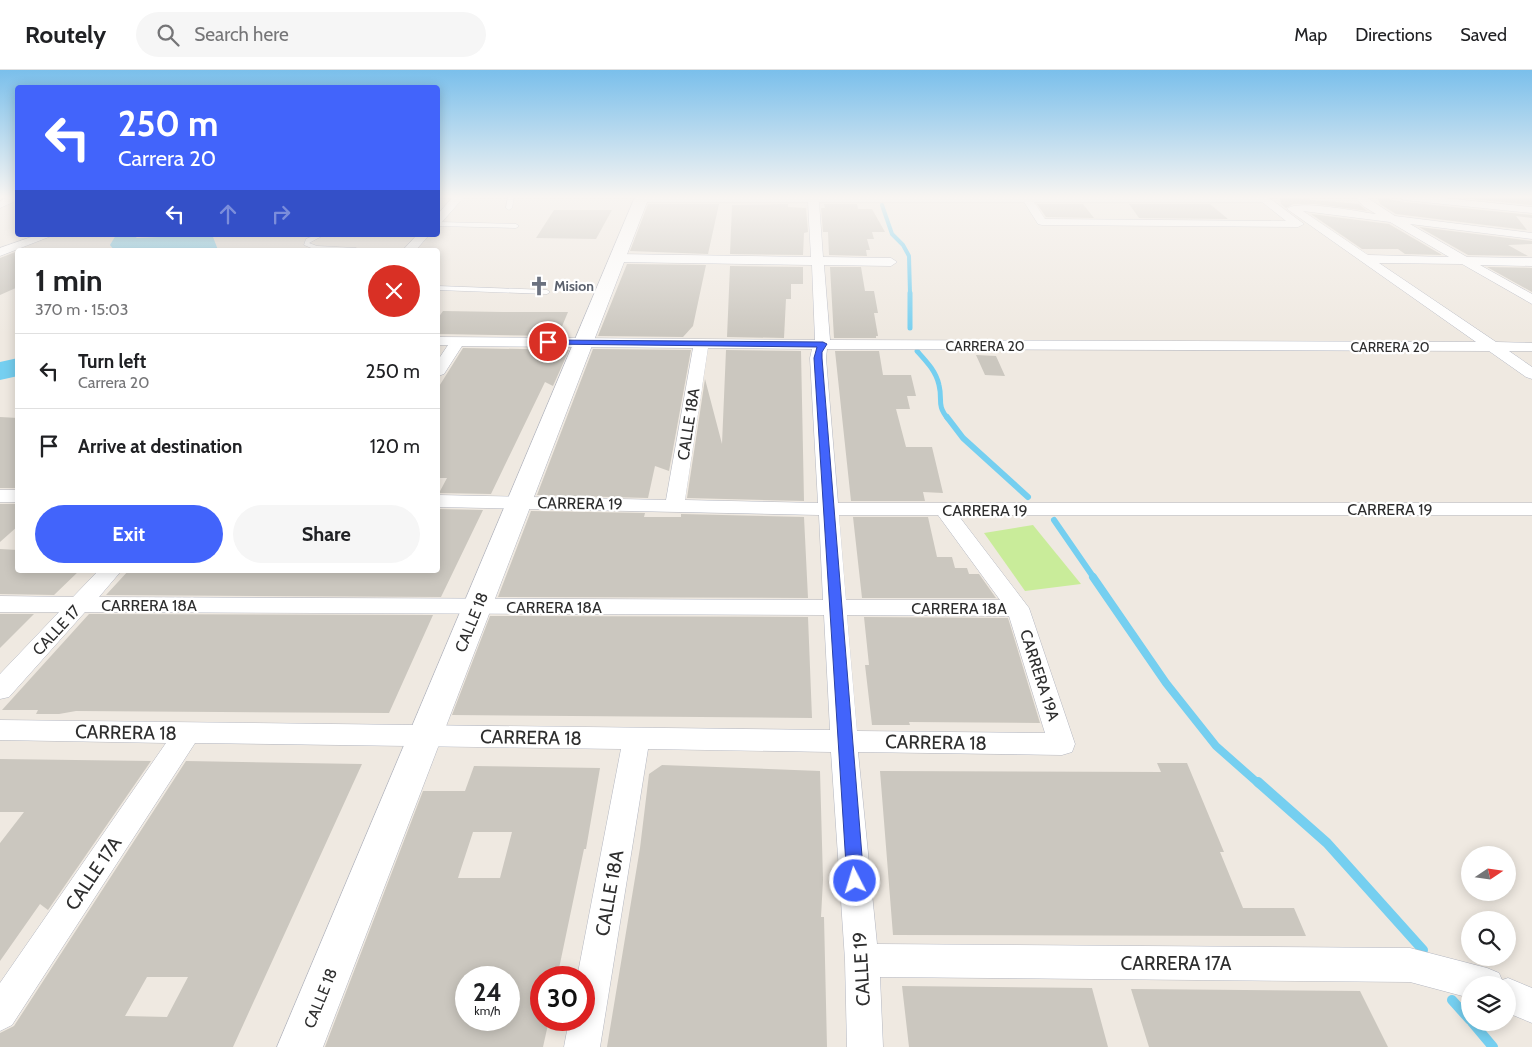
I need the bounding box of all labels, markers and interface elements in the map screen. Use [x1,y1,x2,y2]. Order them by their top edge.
search box [136,12,486,57]
text: Routely [25,20,106,49]
icon: search [154,21,182,49]
text: Search here [194,23,289,46]
text: Map [1294,24,1327,46]
text: Directions [1355,24,1432,46]
text: Saved [1460,24,1507,46]
text: 250 m [118,102,218,145]
icon: left [35,105,100,170]
text: Carrera 20 [118,145,216,172]
icon: left [161,200,189,228]
icon: ahead [214,200,242,228]
icon: right [267,200,295,228]
text: 1 min [35,262,103,299]
button: close [368,265,420,317]
church icon: Mision [528,275,550,297]
place label: Mision [554,277,594,295]
text: 370 m · 15:03 [35,300,128,319]
pin [527,321,569,363]
icon: arrive [534,328,562,356]
street label: CARRERA 20 [945,337,1025,355]
street label: CARRERA 20 [1350,338,1430,356]
text: Turn left [78,350,146,373]
icon: left [35,357,63,385]
text: 250 m [366,360,420,383]
text: Carrera 20 [78,373,149,392]
street label: CALLE 18A [673,386,704,462]
icon: arrive [35,432,63,460]
text: Arrive at destination [78,435,242,458]
text: 120 m [370,435,420,458]
street label: CARRERA 19 [537,493,623,514]
street label: CARRERA 19 [1347,500,1433,519]
street label: CARRERA 19 [942,501,1028,520]
button: Exit [35,505,223,563]
button: Share [233,505,420,563]
street label: CALLE 18 [451,589,492,655]
street label: CARRERA 18A [101,596,197,615]
street label: CARRERA 18A [506,598,602,617]
street label: CARRERA 18A [911,599,1007,618]
street label: CALLE 17 [28,601,84,659]
street label: CARRERA 19A [1016,627,1063,723]
street label: CARRERA 18 [75,720,177,745]
street label: CARRERA 18 [480,725,582,750]
street label: CARRERA 18 [885,730,987,755]
street label: CALLE 17A [60,832,127,914]
north arrow [1461,846,1516,901]
map controls [1461,846,1516,1031]
street label: CALLE 18A [591,848,628,938]
position arrow [828,854,880,906]
button: search [1461,911,1516,966]
street label: CALLE 19 [848,931,875,1007]
street label: CARRERA 17A [1121,952,1232,975]
street label: CALLE 18 [300,965,341,1031]
speed limit sign: 30 [530,966,595,1031]
button: layers [1461,976,1516,1031]
text: 24 [473,977,502,1007]
text: km/h [474,1003,501,1018]

